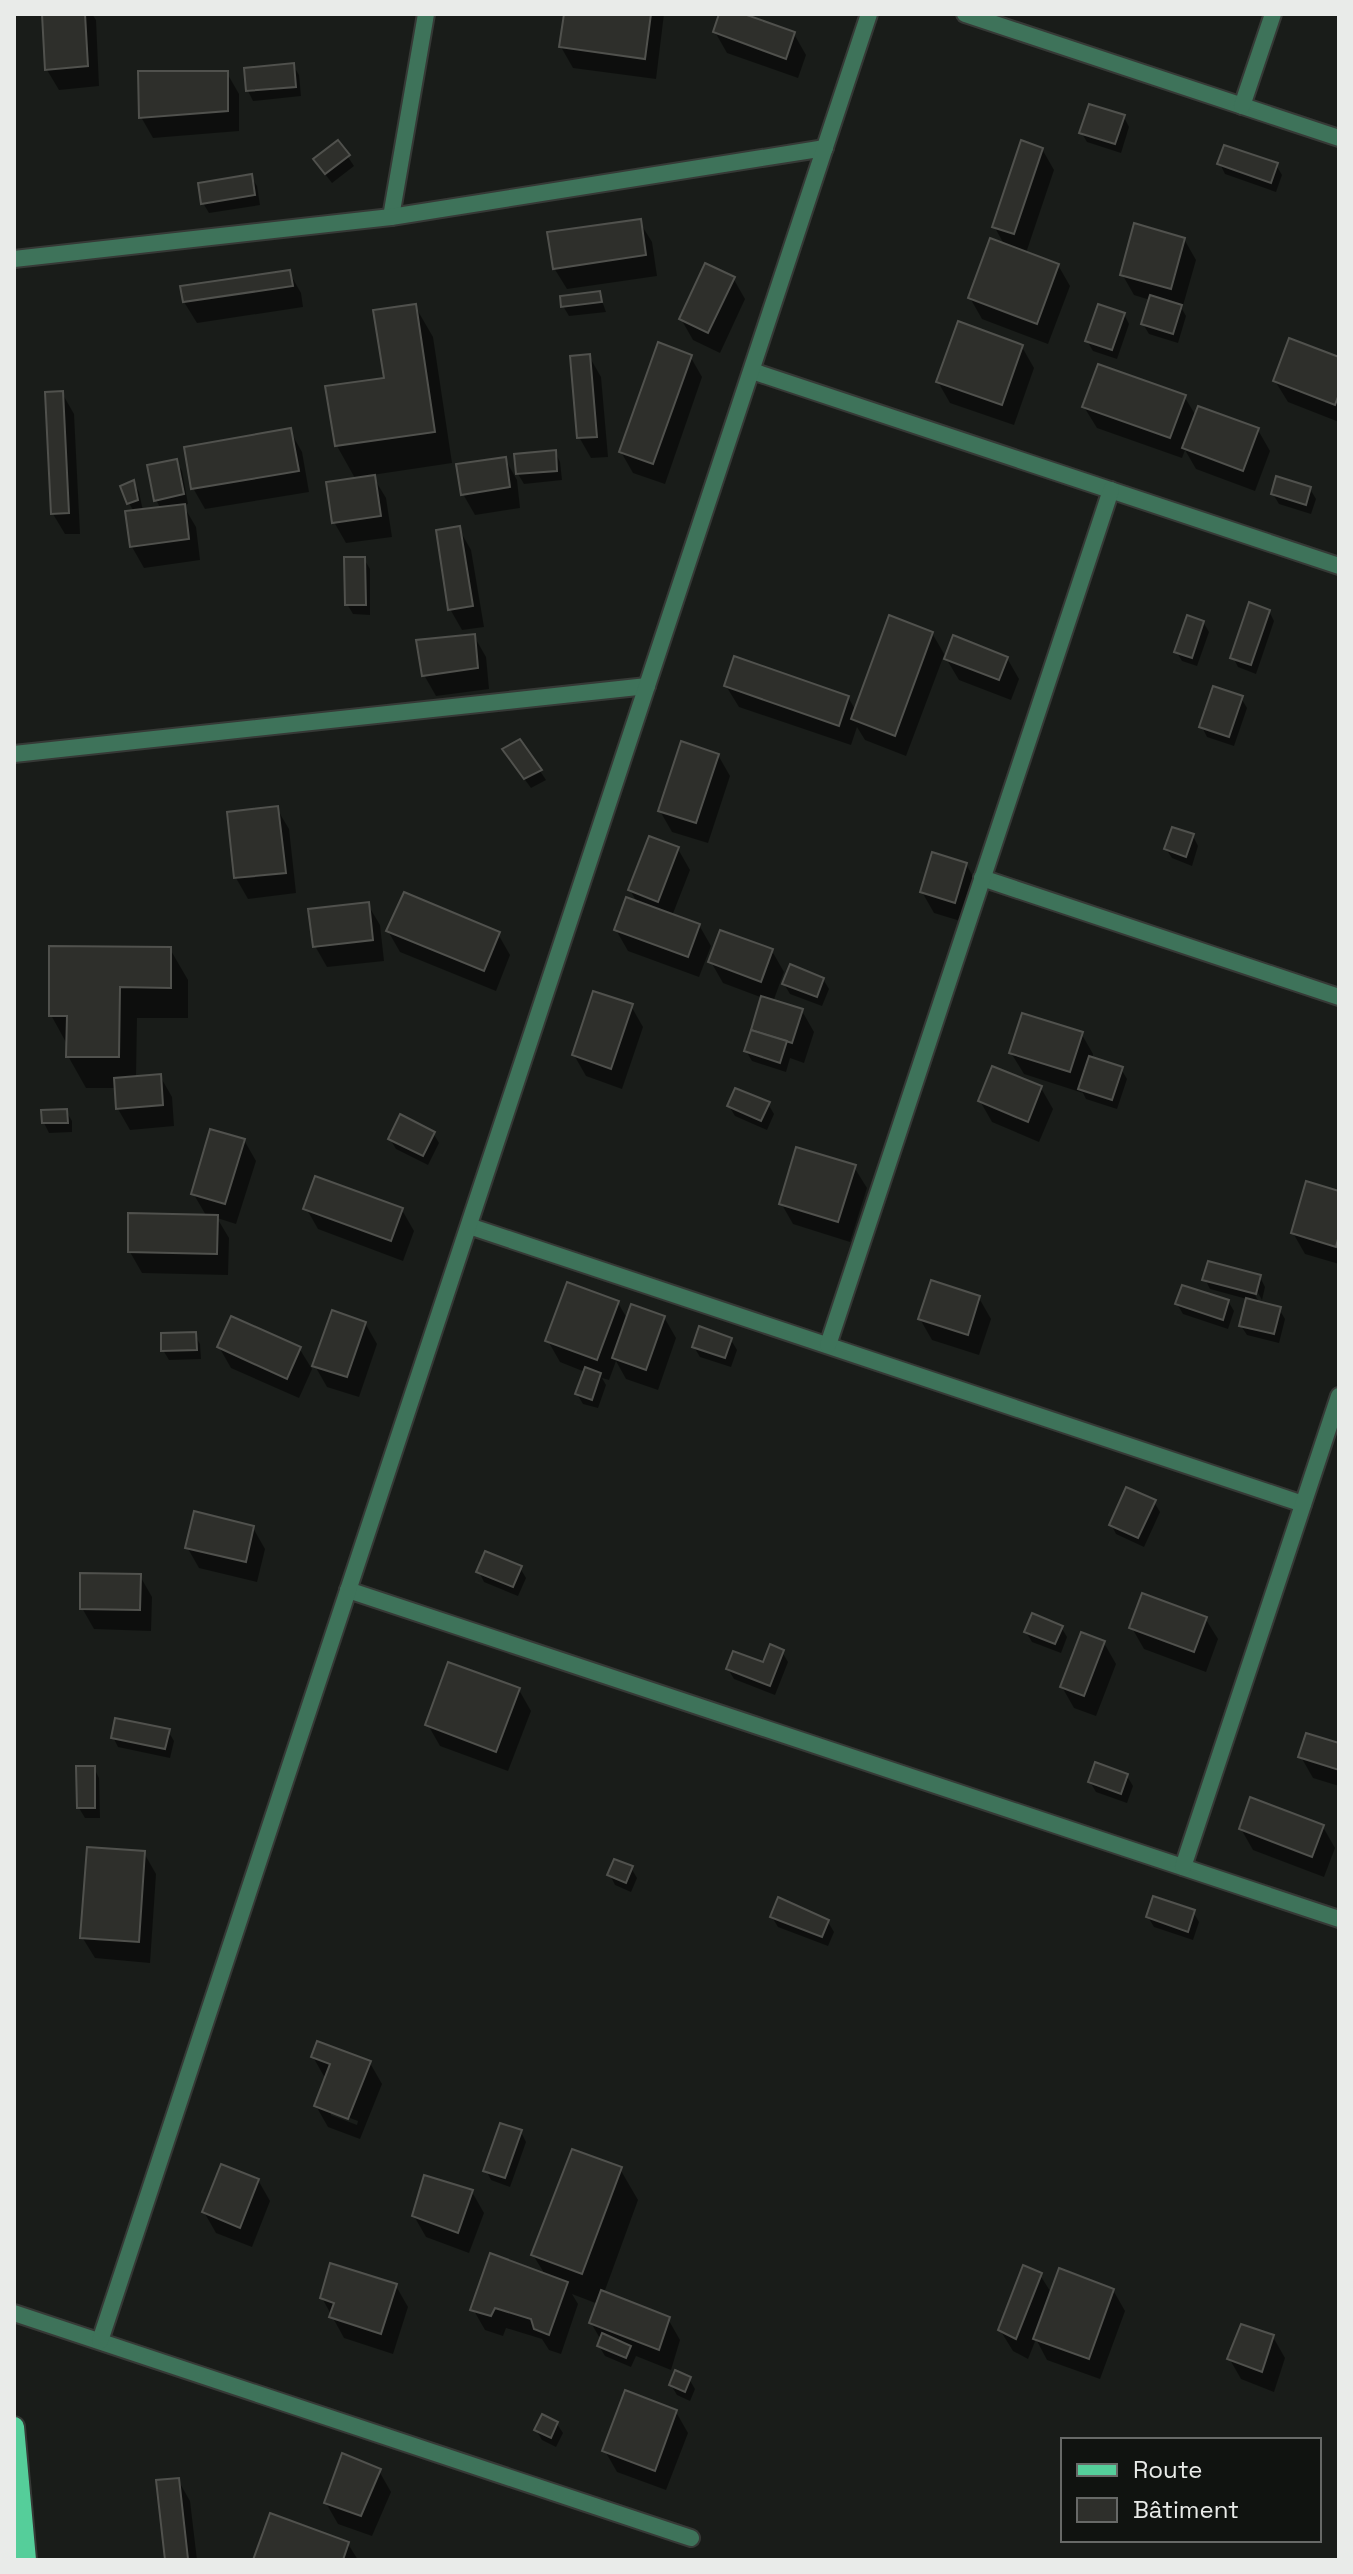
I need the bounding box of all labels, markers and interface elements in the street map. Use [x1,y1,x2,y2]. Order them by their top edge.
legend [1061,2438,1321,2542]
text: Route [1133,2454,1202,2485]
text: Bâtiment [1133,2494,1239,2525]

